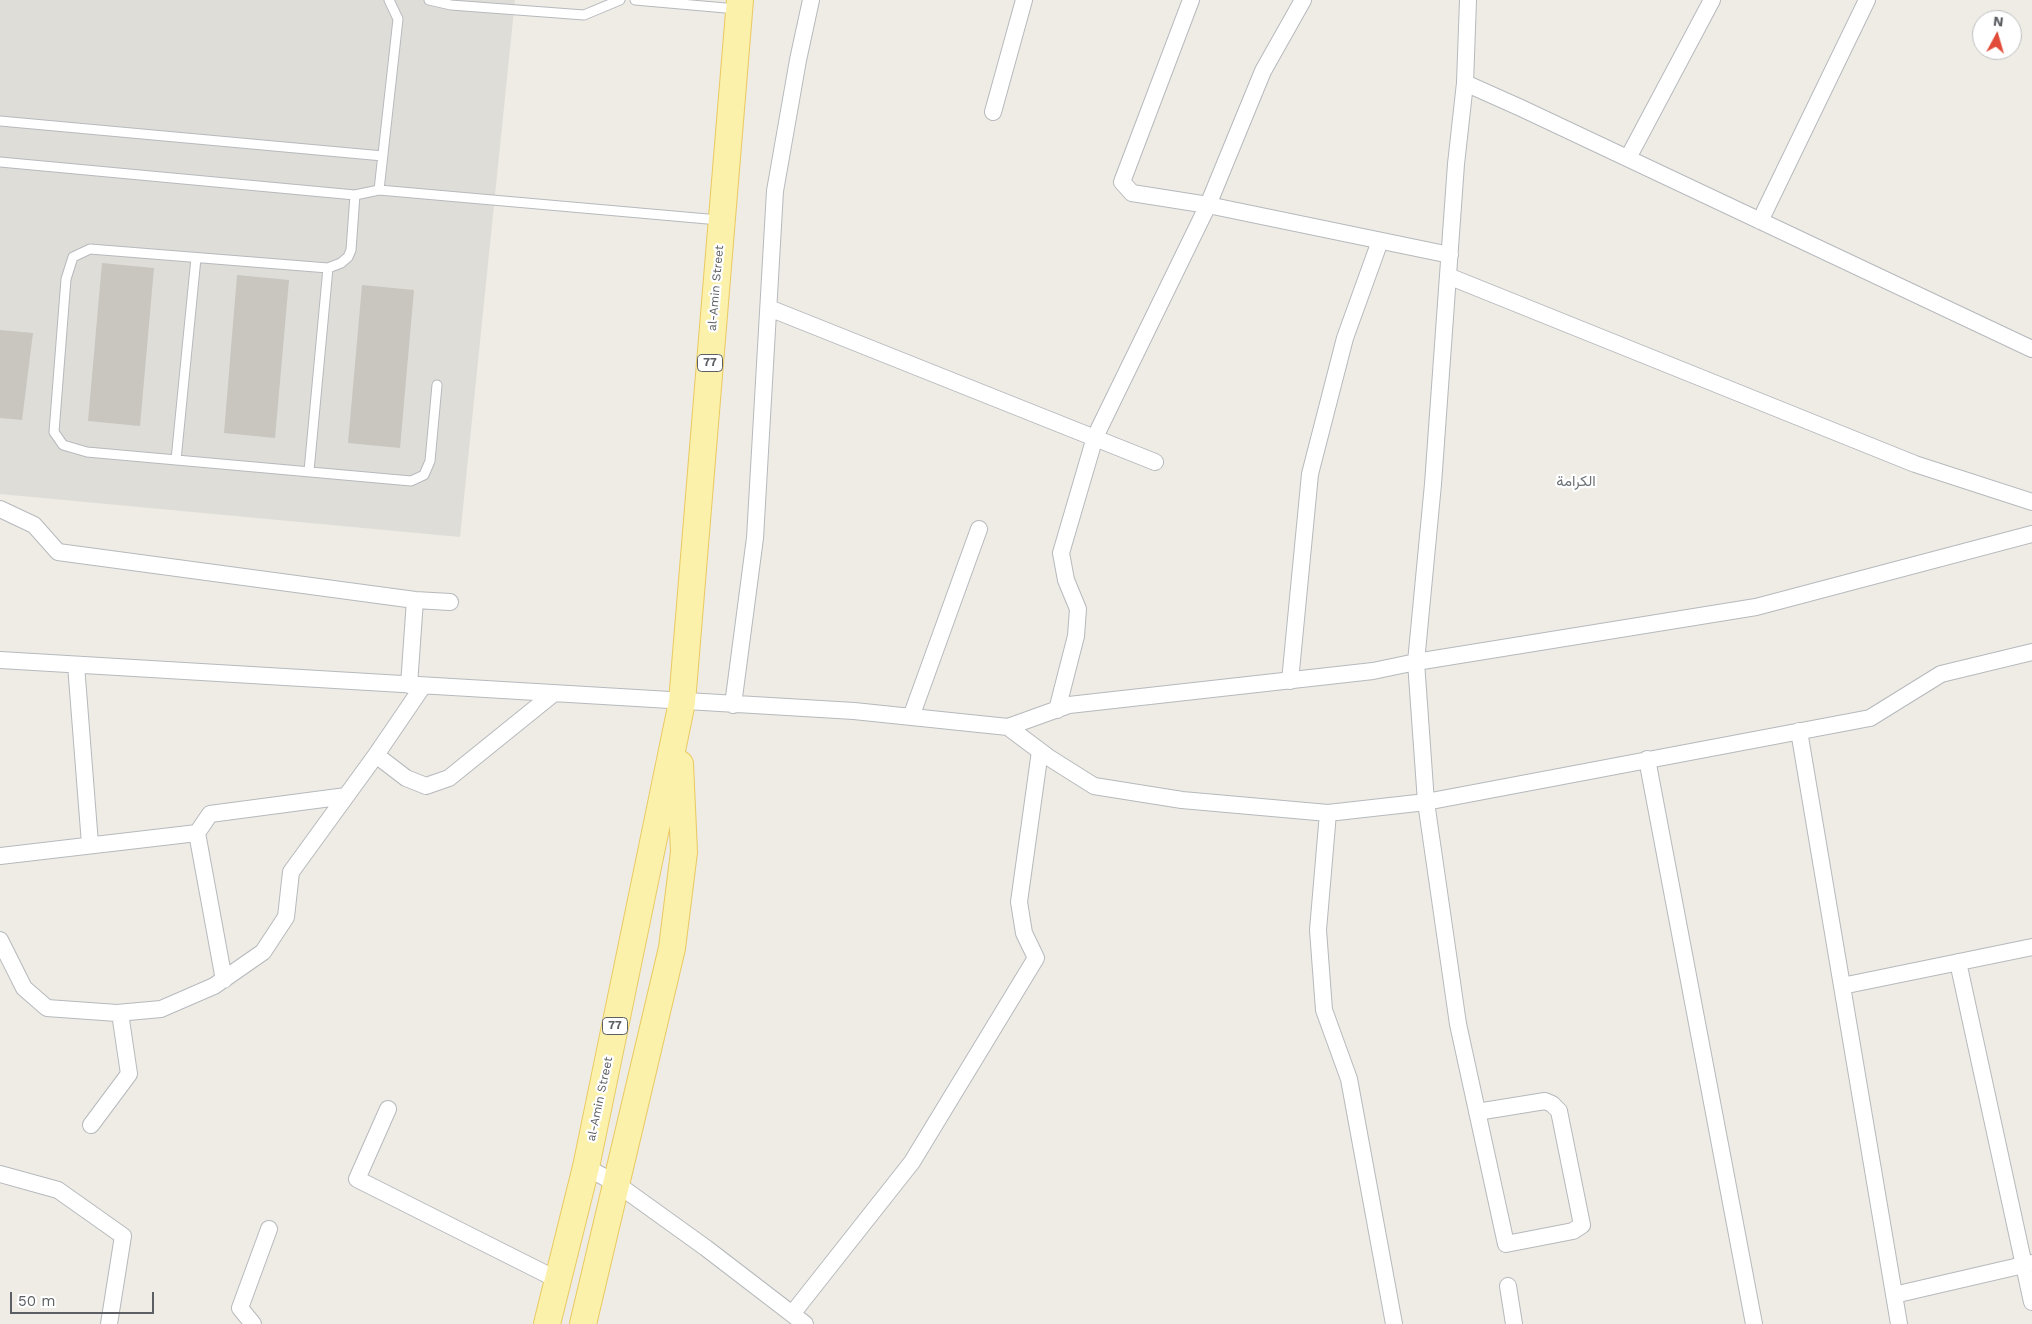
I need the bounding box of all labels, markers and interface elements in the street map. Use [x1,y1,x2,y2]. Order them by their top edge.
north arrow [1972,10,2022,60]
text: N [1992,13,2004,30]
street label: al-Amin Street [705,245,727,331]
road number: 77 [698,354,722,372]
district label: الكرامة [1556,473,1596,491]
road number: 77 [602,1018,628,1034]
street label: al-Amin Street [584,1055,616,1143]
scale bar [12,1282,156,1314]
text: 50 m [18,1292,55,1310]

